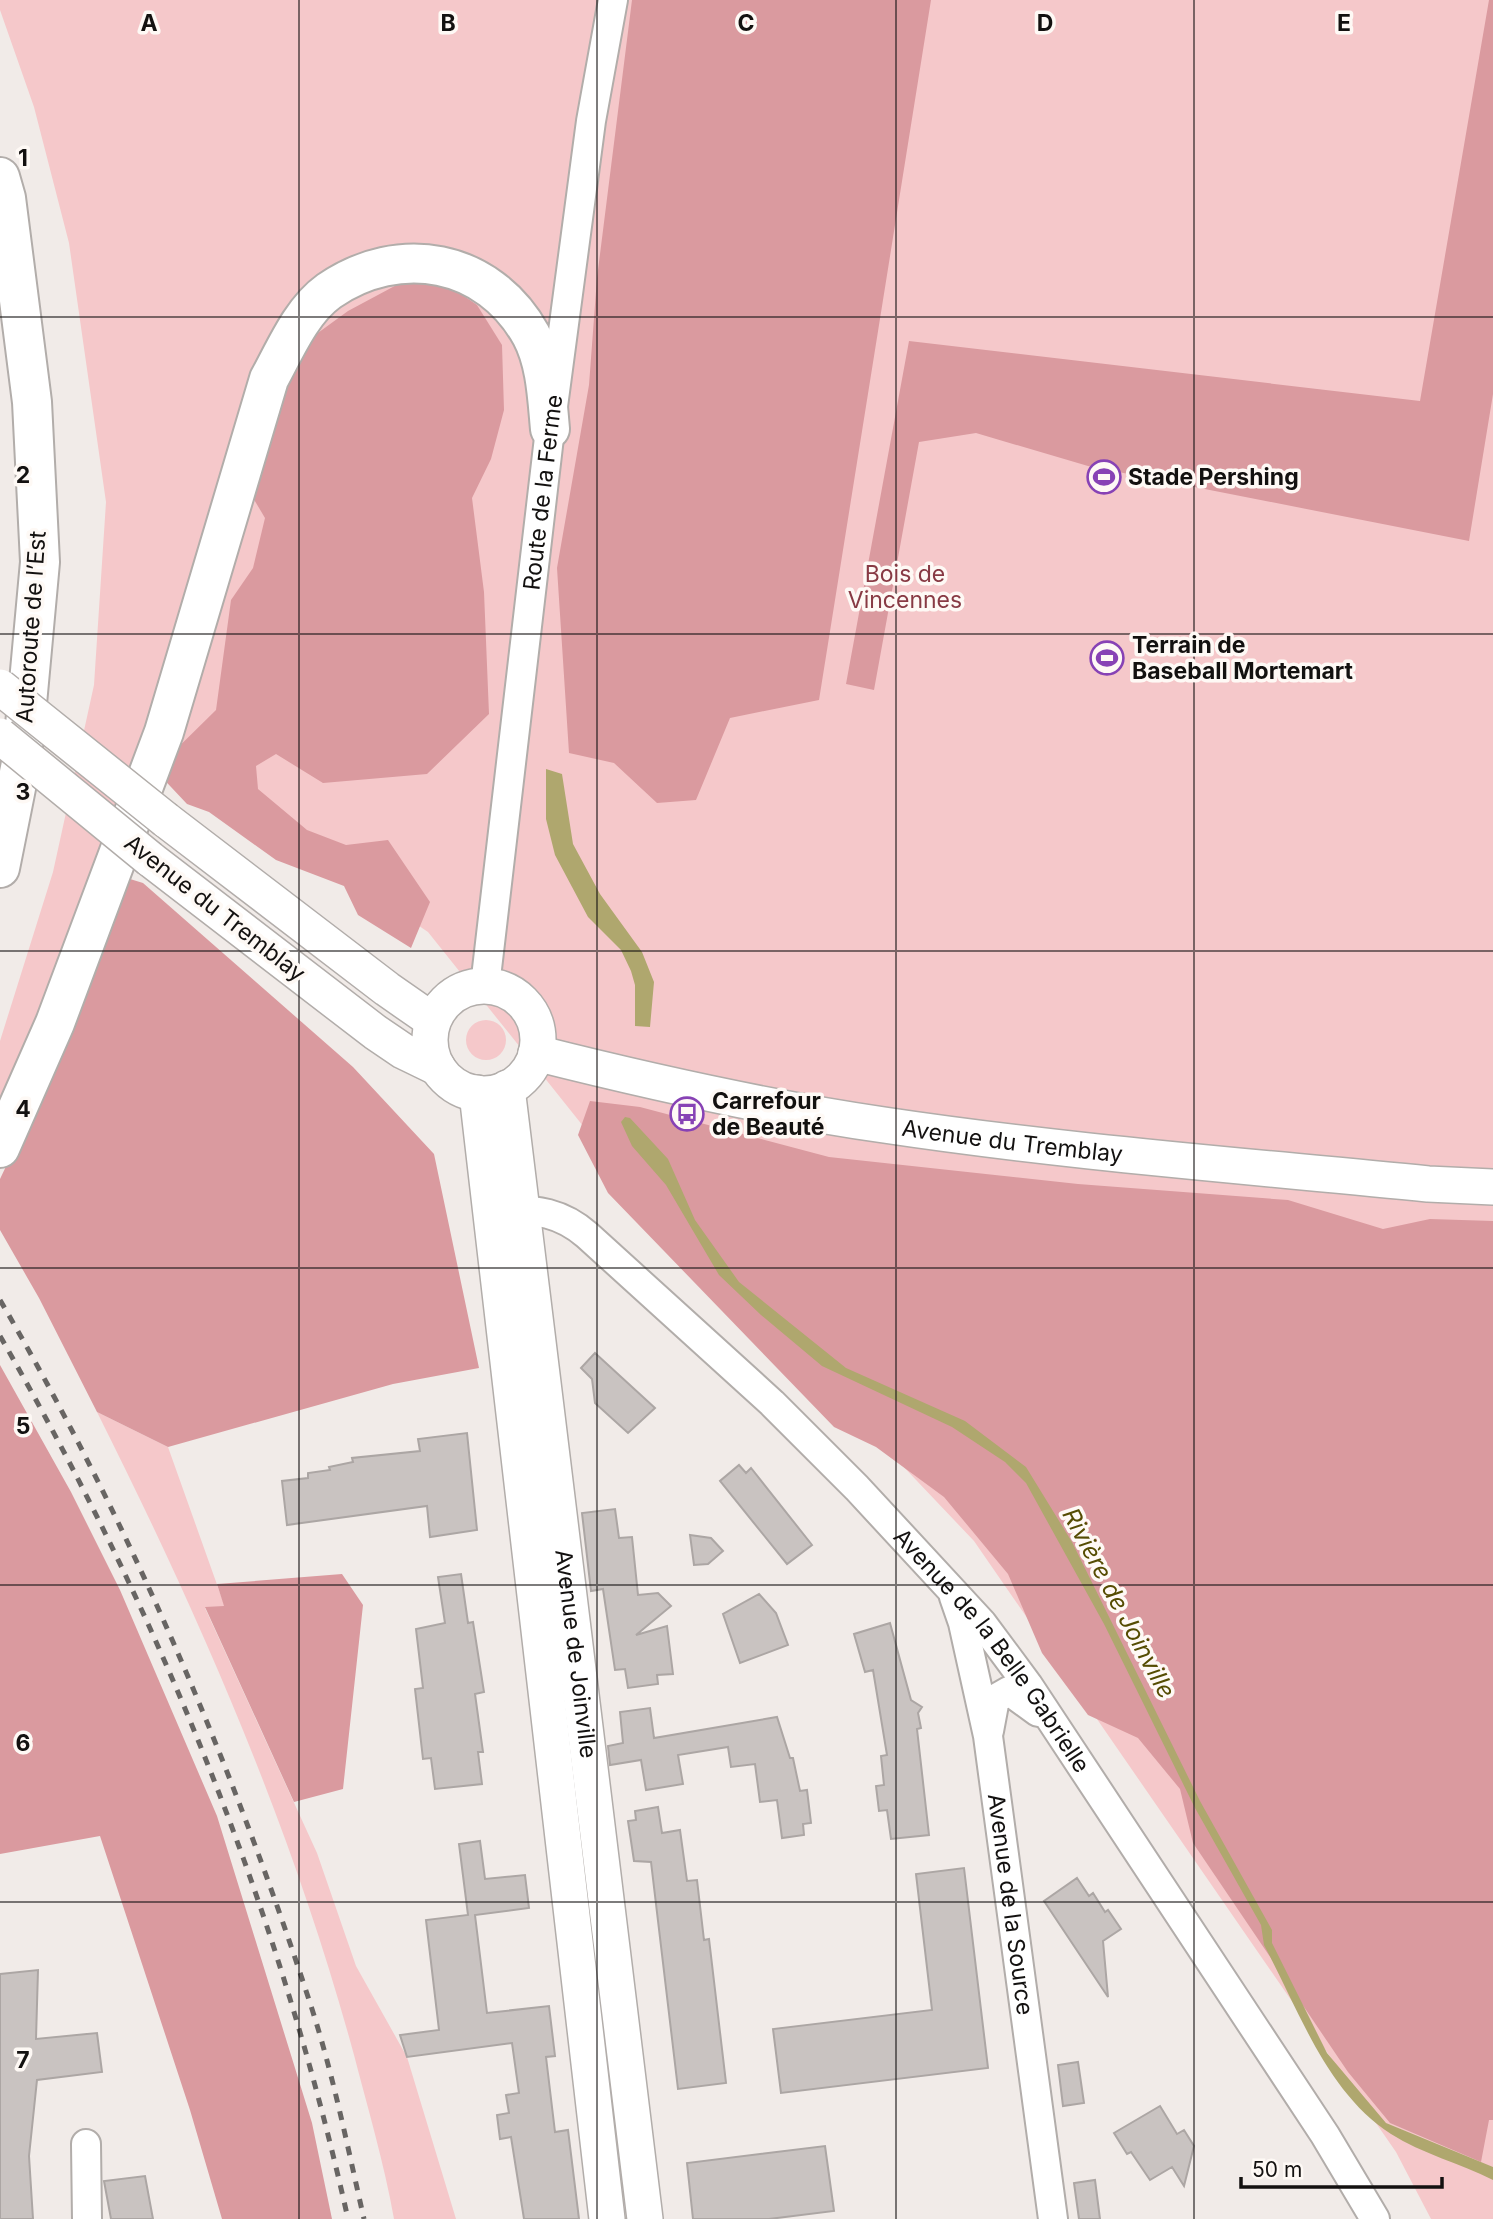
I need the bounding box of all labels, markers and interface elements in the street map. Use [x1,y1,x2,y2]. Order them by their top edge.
text: A [140,9,158,37]
text: B [440,9,456,37]
text: C [737,9,755,37]
text: D [1037,9,1053,37]
text: E [1337,9,1351,37]
text: 1 [18,144,28,172]
street label: Route de la Ferme [517,393,568,592]
sports icon: Stade Pershing [1085,458,1123,496]
text: 2 [16,461,30,489]
place label: Stade Pershing [1128,463,1299,491]
street label: Autoroute de l’Est [10,530,52,724]
park label: Bois de Vincennes [848,560,962,614]
place label: Terrain de Baseball Mortemart [1132,631,1354,685]
sports icon: Terrain de Baseball Mortemart [1088,639,1126,677]
text: 3 [16,778,30,806]
street label: Avenue du Tremblay [119,829,311,987]
place label: Carrefour de Beauté [712,1087,824,1141]
text: 4 [15,1095,31,1123]
bus stop icon: Carrefour de Beauté [668,1095,706,1133]
street label: Avenue du Tremblay [900,1114,1124,1168]
text: 5 [16,1412,30,1440]
water label: Rivière de Joinville [1057,1503,1181,1703]
street label: Avenue de la Belle Gabrielle [888,1523,1096,1778]
street label: Avenue de Joinville [549,1548,603,1760]
text: 6 [16,1729,30,1757]
street label: Avenue de la Source [982,1792,1039,2017]
text: 7 [16,2046,30,2074]
scale bar [1241,2146,1442,2190]
text: 50 m [1252,2157,1302,2182]

